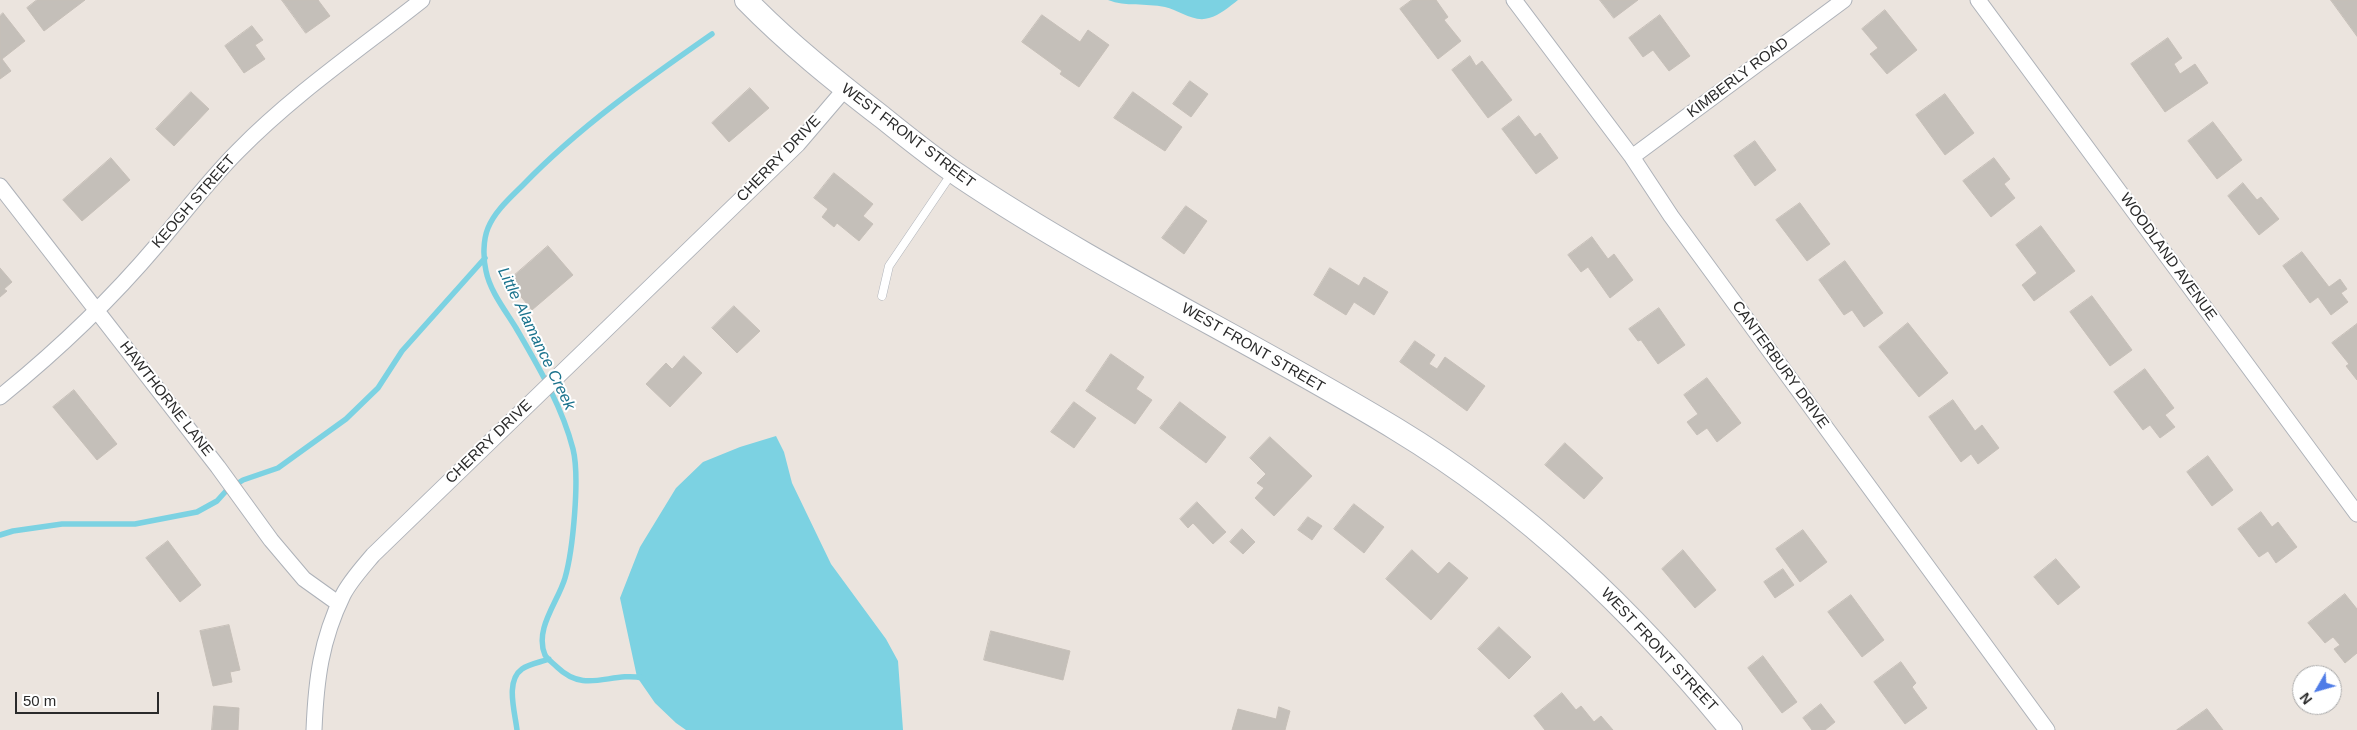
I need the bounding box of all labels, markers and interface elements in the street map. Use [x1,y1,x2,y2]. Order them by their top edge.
street label: KIMBERLY ROAD [1684,34,1792,122]
street label: WEST FRONT STREET [838,80,978,192]
street label: CHERRY DRIVE [733,112,825,206]
street label: KEOGH STREET [149,152,239,252]
street label: WOODLAND AVENUE [2116,190,2220,324]
water label: Little Alamance Creek [493,264,579,414]
street label: CANTERBURY DRIVE [1728,298,1832,432]
street label: WEST FRONT STREET [1178,300,1328,396]
street label: HAWTHORNE LANE [115,338,217,460]
street label: CHERRY DRIVE [442,396,536,488]
street label: WEST FRONT STREET [1597,584,1721,716]
north arrow [2292,665,2342,715]
scale bar [18,682,161,714]
text: N [2297,690,2315,708]
text: 50 m [23,692,56,709]

